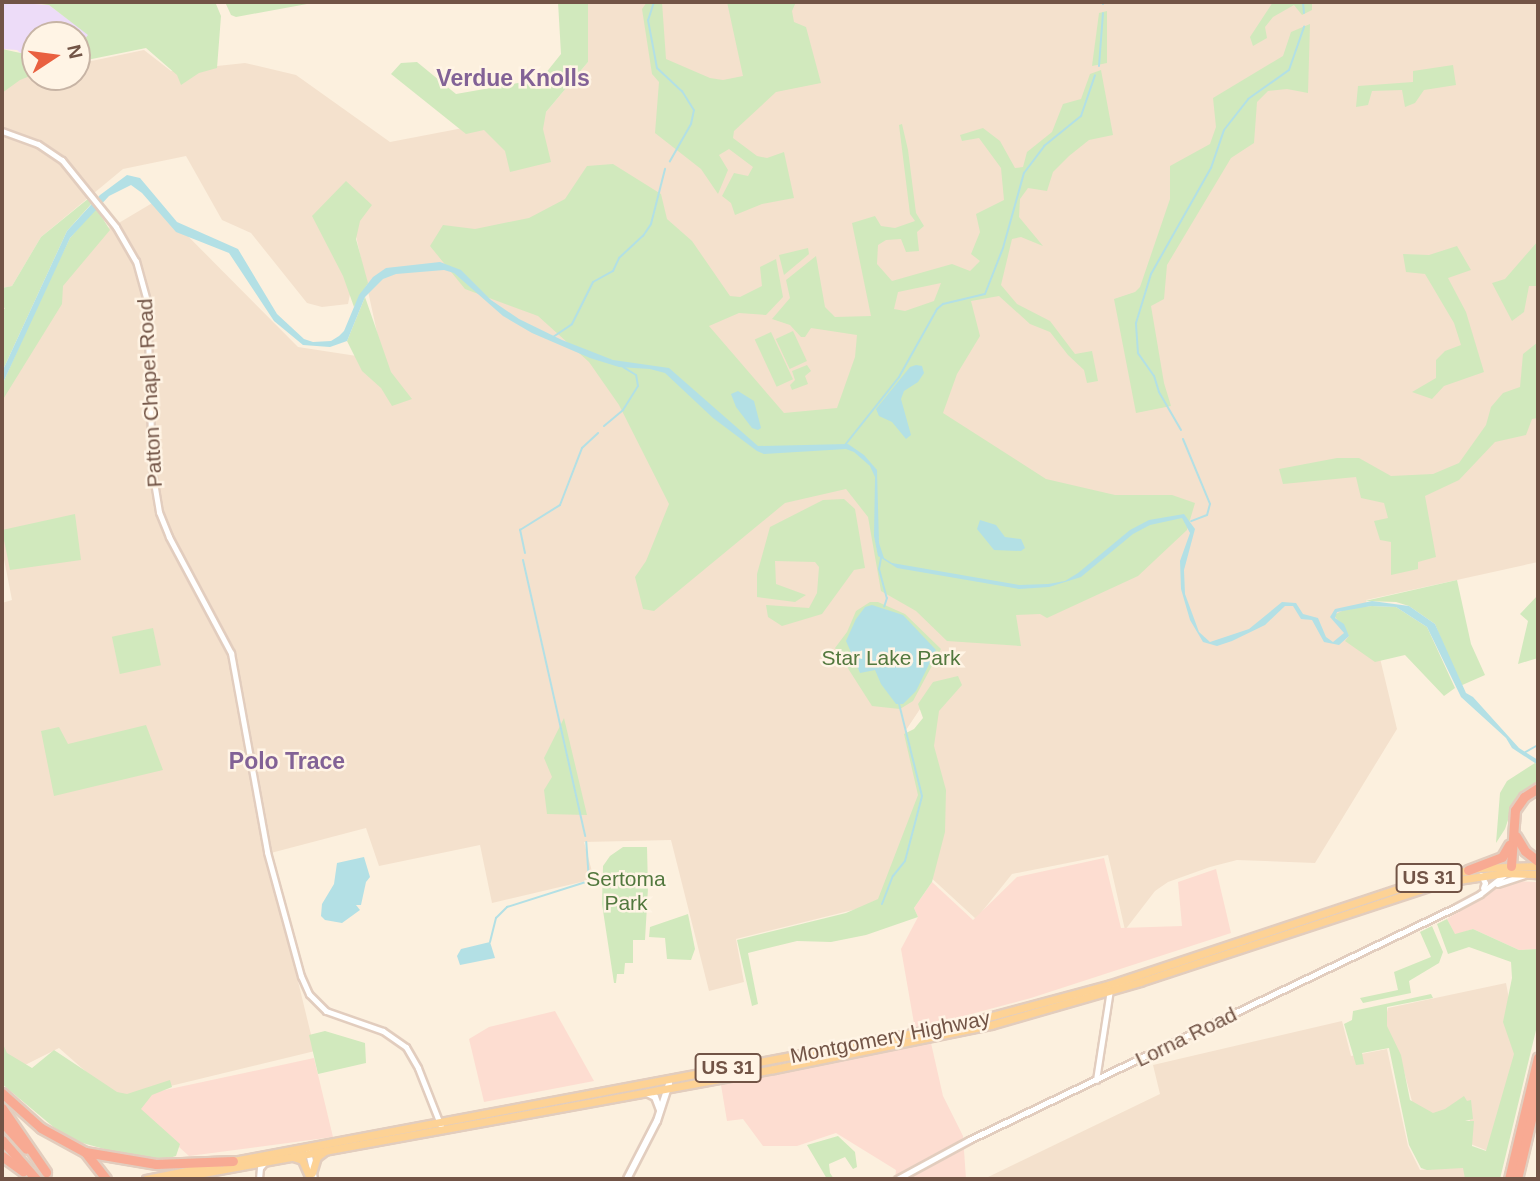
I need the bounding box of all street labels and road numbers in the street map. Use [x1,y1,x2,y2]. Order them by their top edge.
street label: Patton Chapel Road [132,298,168,488]
road number: US 31 [1394,862,1464,894]
street label: Lorna Road [1131,1002,1241,1072]
street label: Montgomery Highway [788,1005,992,1069]
road number: US 31 [693,1052,763,1084]

